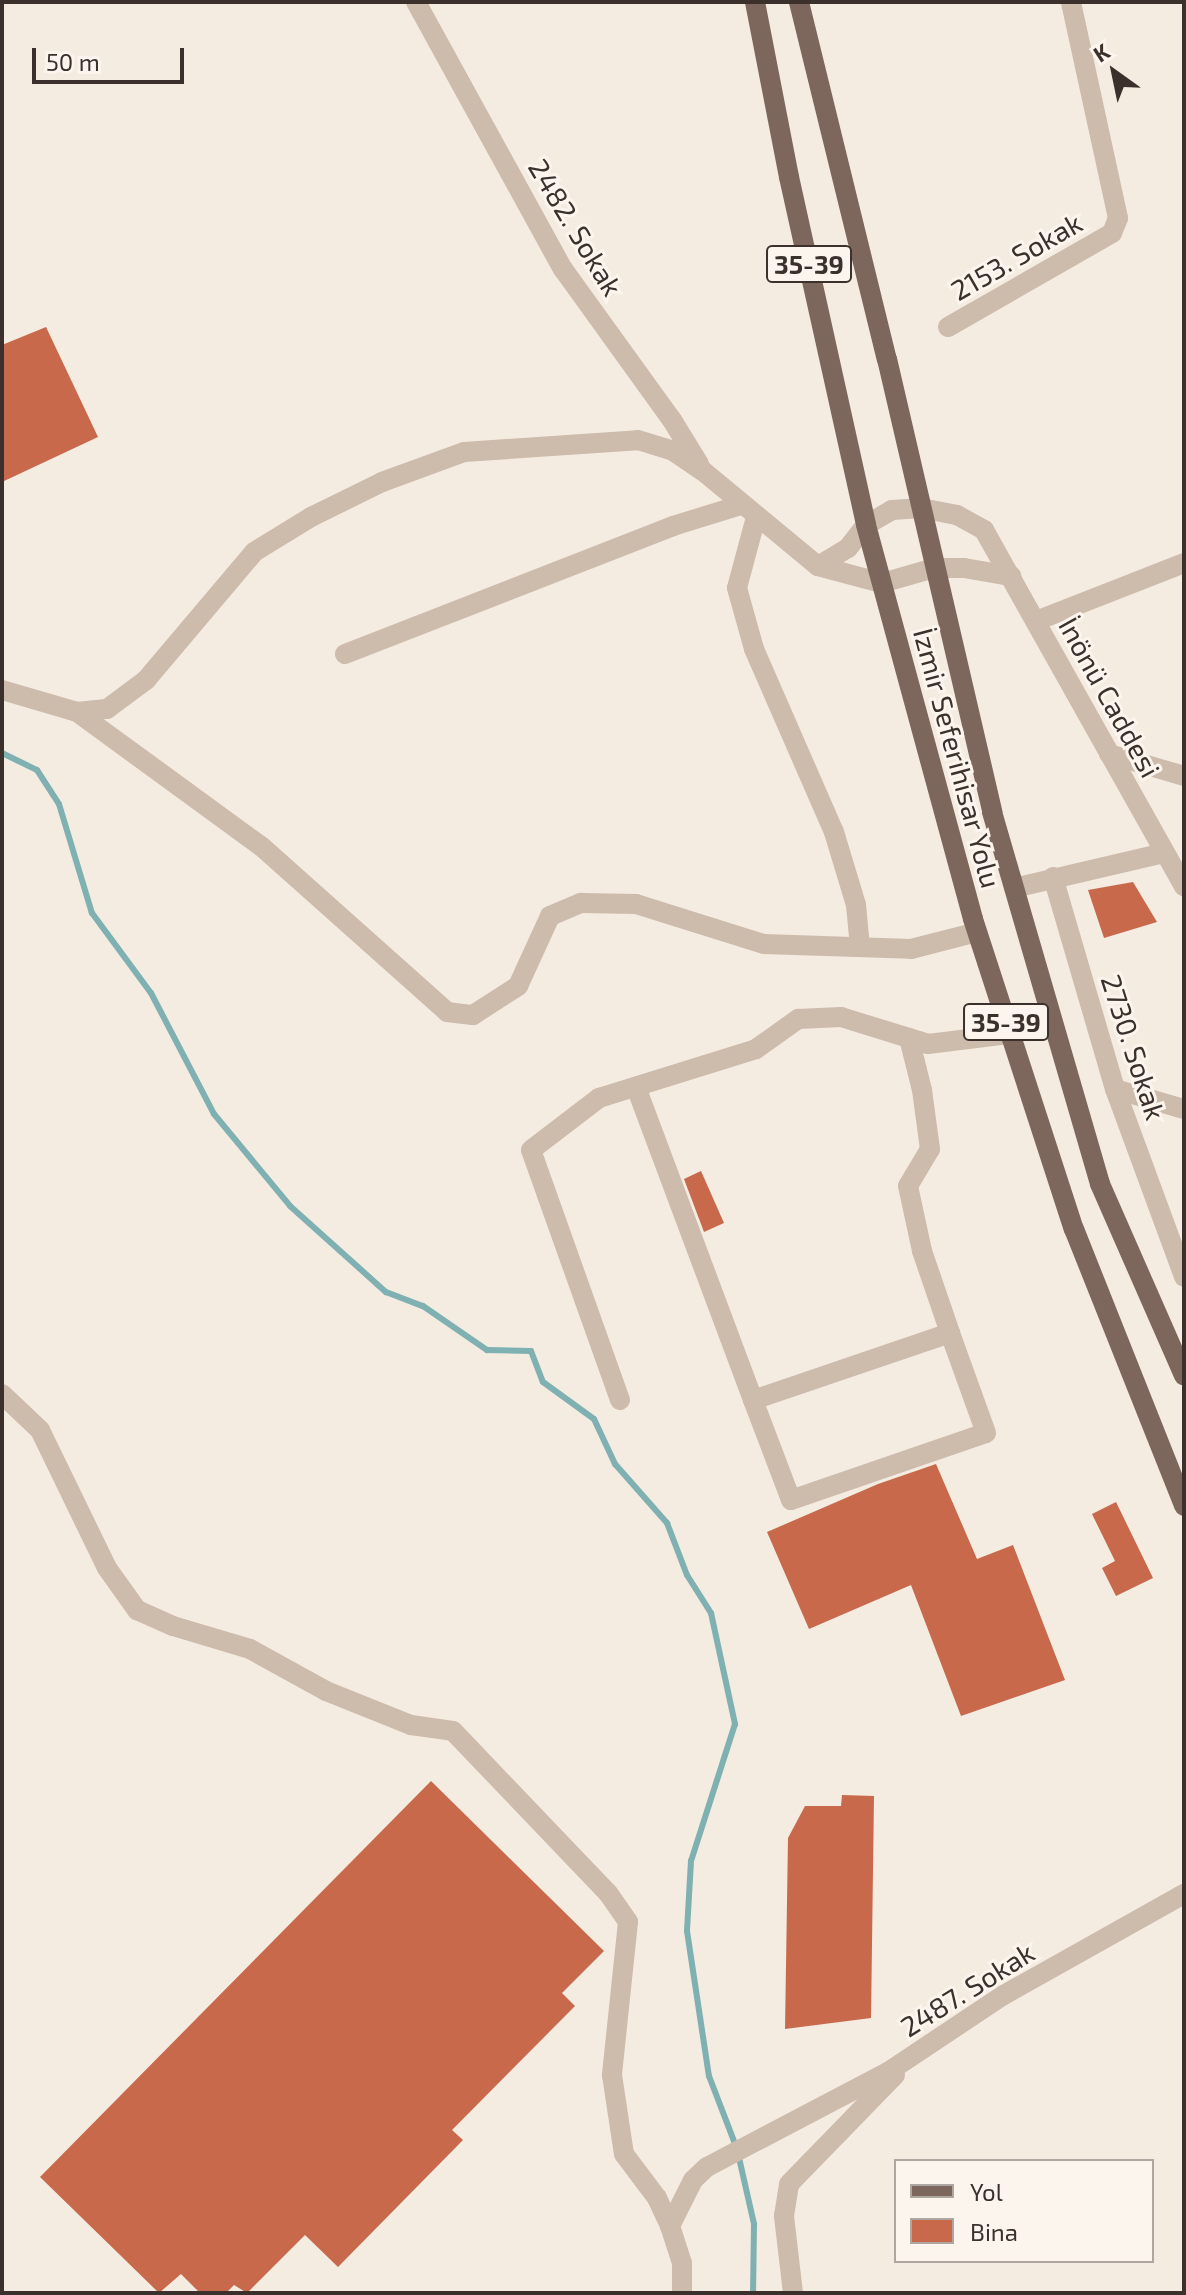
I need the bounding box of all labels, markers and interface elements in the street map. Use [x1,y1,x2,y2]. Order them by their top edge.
scale bar [36,32,188,82]
north arrow [1074,32,1154,112]
text: K [1088,37,1114,67]
text: 50 m [46,47,100,76]
street label: 2482. Sokak [522,152,630,302]
street label: 2153. Sokak [945,205,1087,307]
road number: 35-39 [765,242,853,286]
street label: İnönü Caddesi [1052,611,1168,783]
street label: İzmir Seferihisar Yolu [907,624,1009,892]
street label: 2730. Sokak [1095,970,1173,1124]
road number: 35-39 [962,1000,1050,1044]
street label: 2487. Sokak [894,1935,1040,2043]
legend [894,2159,1154,2263]
text: Yol [970,2177,1003,2206]
text: Bina [970,2217,1018,2246]

